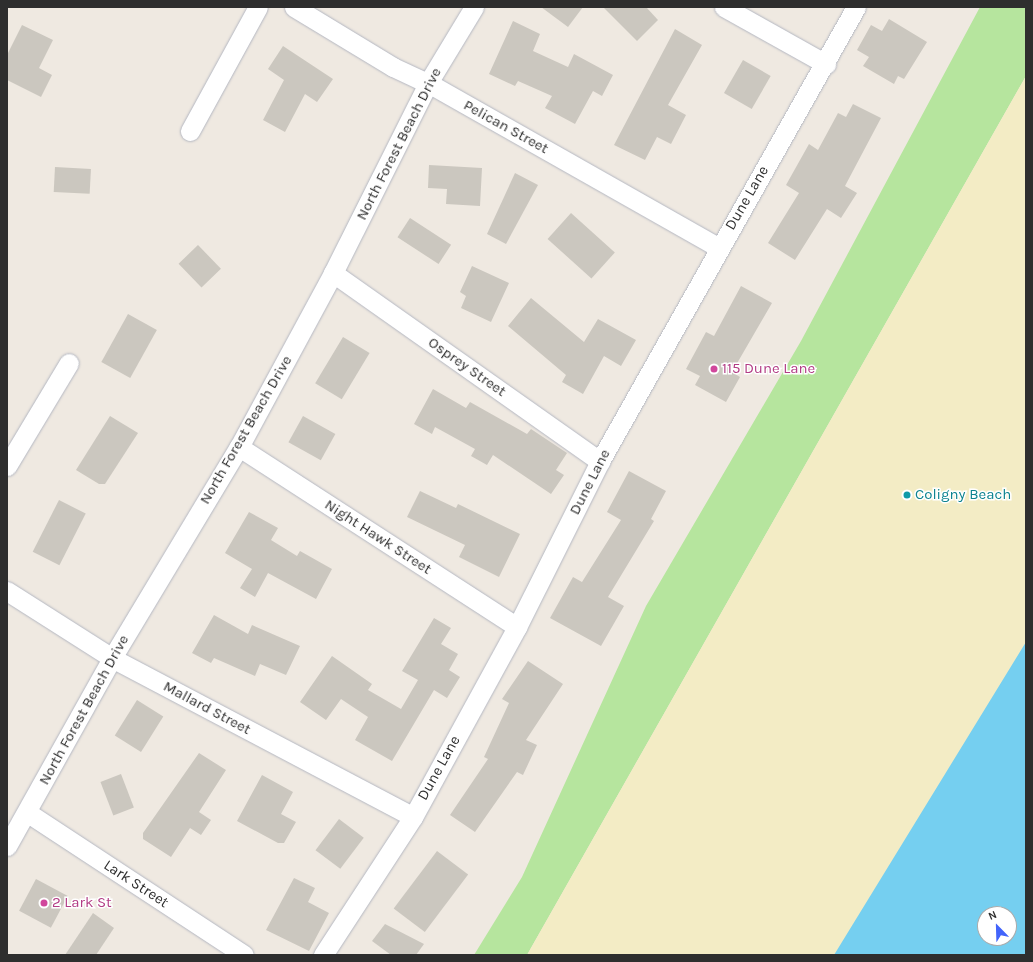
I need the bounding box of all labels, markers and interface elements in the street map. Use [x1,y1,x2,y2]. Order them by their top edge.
street label: North Forest Beach Drive [353,65,445,223]
street label: Pelican Street [460,96,552,158]
street label: Dune Lane [721,163,773,233]
street label: Osprey Street [424,333,510,401]
street label: North Forest Beach Drive [196,352,296,508]
place label: 115 Dune Lane [722,360,815,378]
marker: 115 Dune Lane [709,364,719,374]
street label: Dune Lane [566,446,614,518]
place label: Coligny Beach [915,486,1011,504]
marker: Coligny Beach [902,490,912,500]
street label: Night Hawk Street [321,496,435,578]
street label: North Forest Beach Drive [35,632,133,788]
street label: Mallard Street [160,677,254,739]
street label: Dune Lane [414,732,464,804]
street label: Lark Street [100,856,172,912]
place label: 2 Lark St [52,894,112,912]
marker: 2 Lark St [39,898,49,908]
north arrow [977,906,1017,946]
text: N [986,908,999,923]

